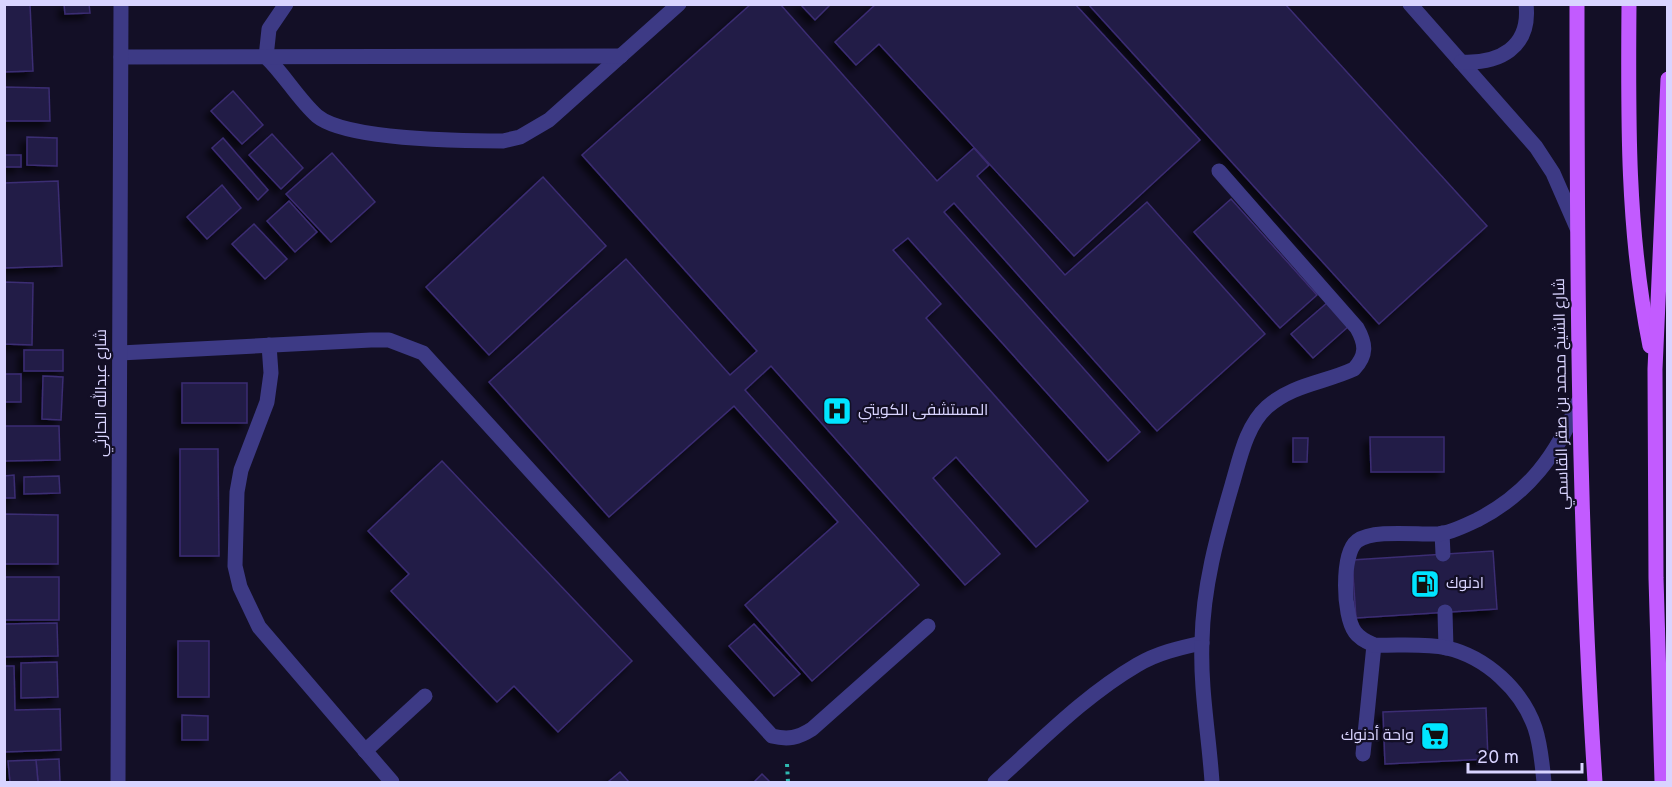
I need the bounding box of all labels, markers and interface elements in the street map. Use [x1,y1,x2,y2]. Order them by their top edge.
street label: شارع الشيخ محمد بن صقر القاسمي [1550,278,1576,510]
street label: شارع عبدالله الحارثي [90,329,114,457]
hospital icon: المستشفى الكويتي [821,395,853,427]
place label: المستشفى الكويتي [858,401,988,423]
fuel station icon: ادنوك [1409,568,1441,600]
place label: ادنوك [1446,574,1484,594]
supermarket icon: واحة أدنوك [1419,720,1451,752]
place label: واحة أدنوك [1341,725,1414,746]
scale bar [1468,736,1582,774]
text: 20 m [1477,747,1519,770]

